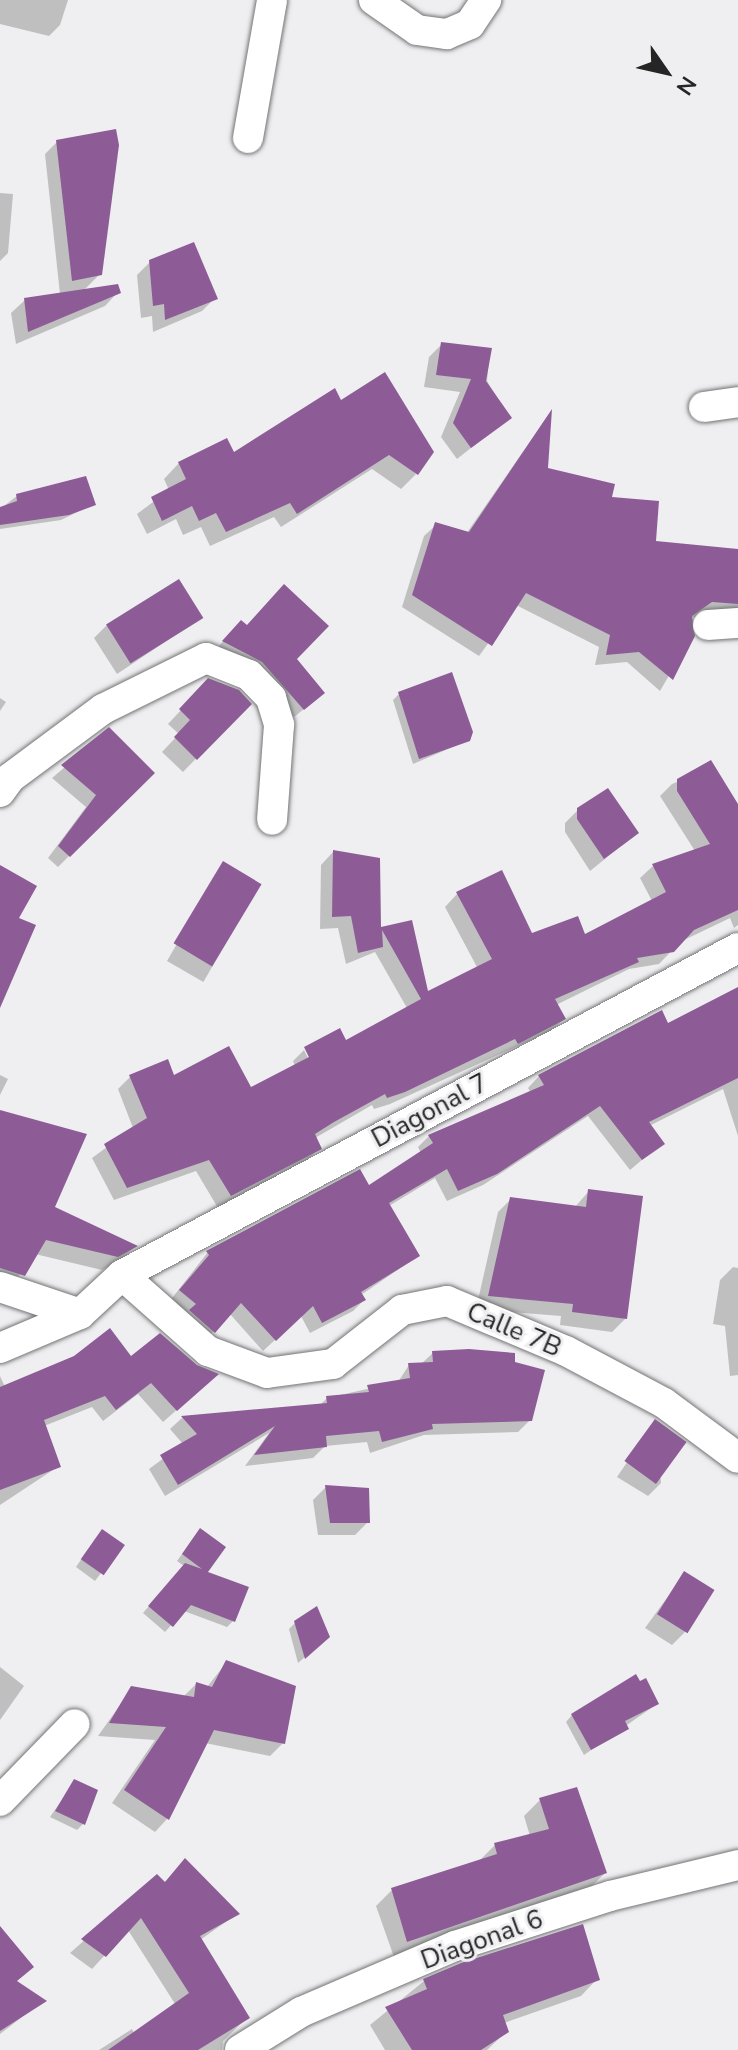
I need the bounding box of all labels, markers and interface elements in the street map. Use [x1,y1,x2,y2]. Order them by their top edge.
north arrow [626,32,706,112]
text: N [669,70,703,101]
street label: Diagonal 7 [366,1067,494,1155]
street label: Calle 7B [462,1296,566,1364]
street label: Diagonal 6 [417,1904,547,1976]

